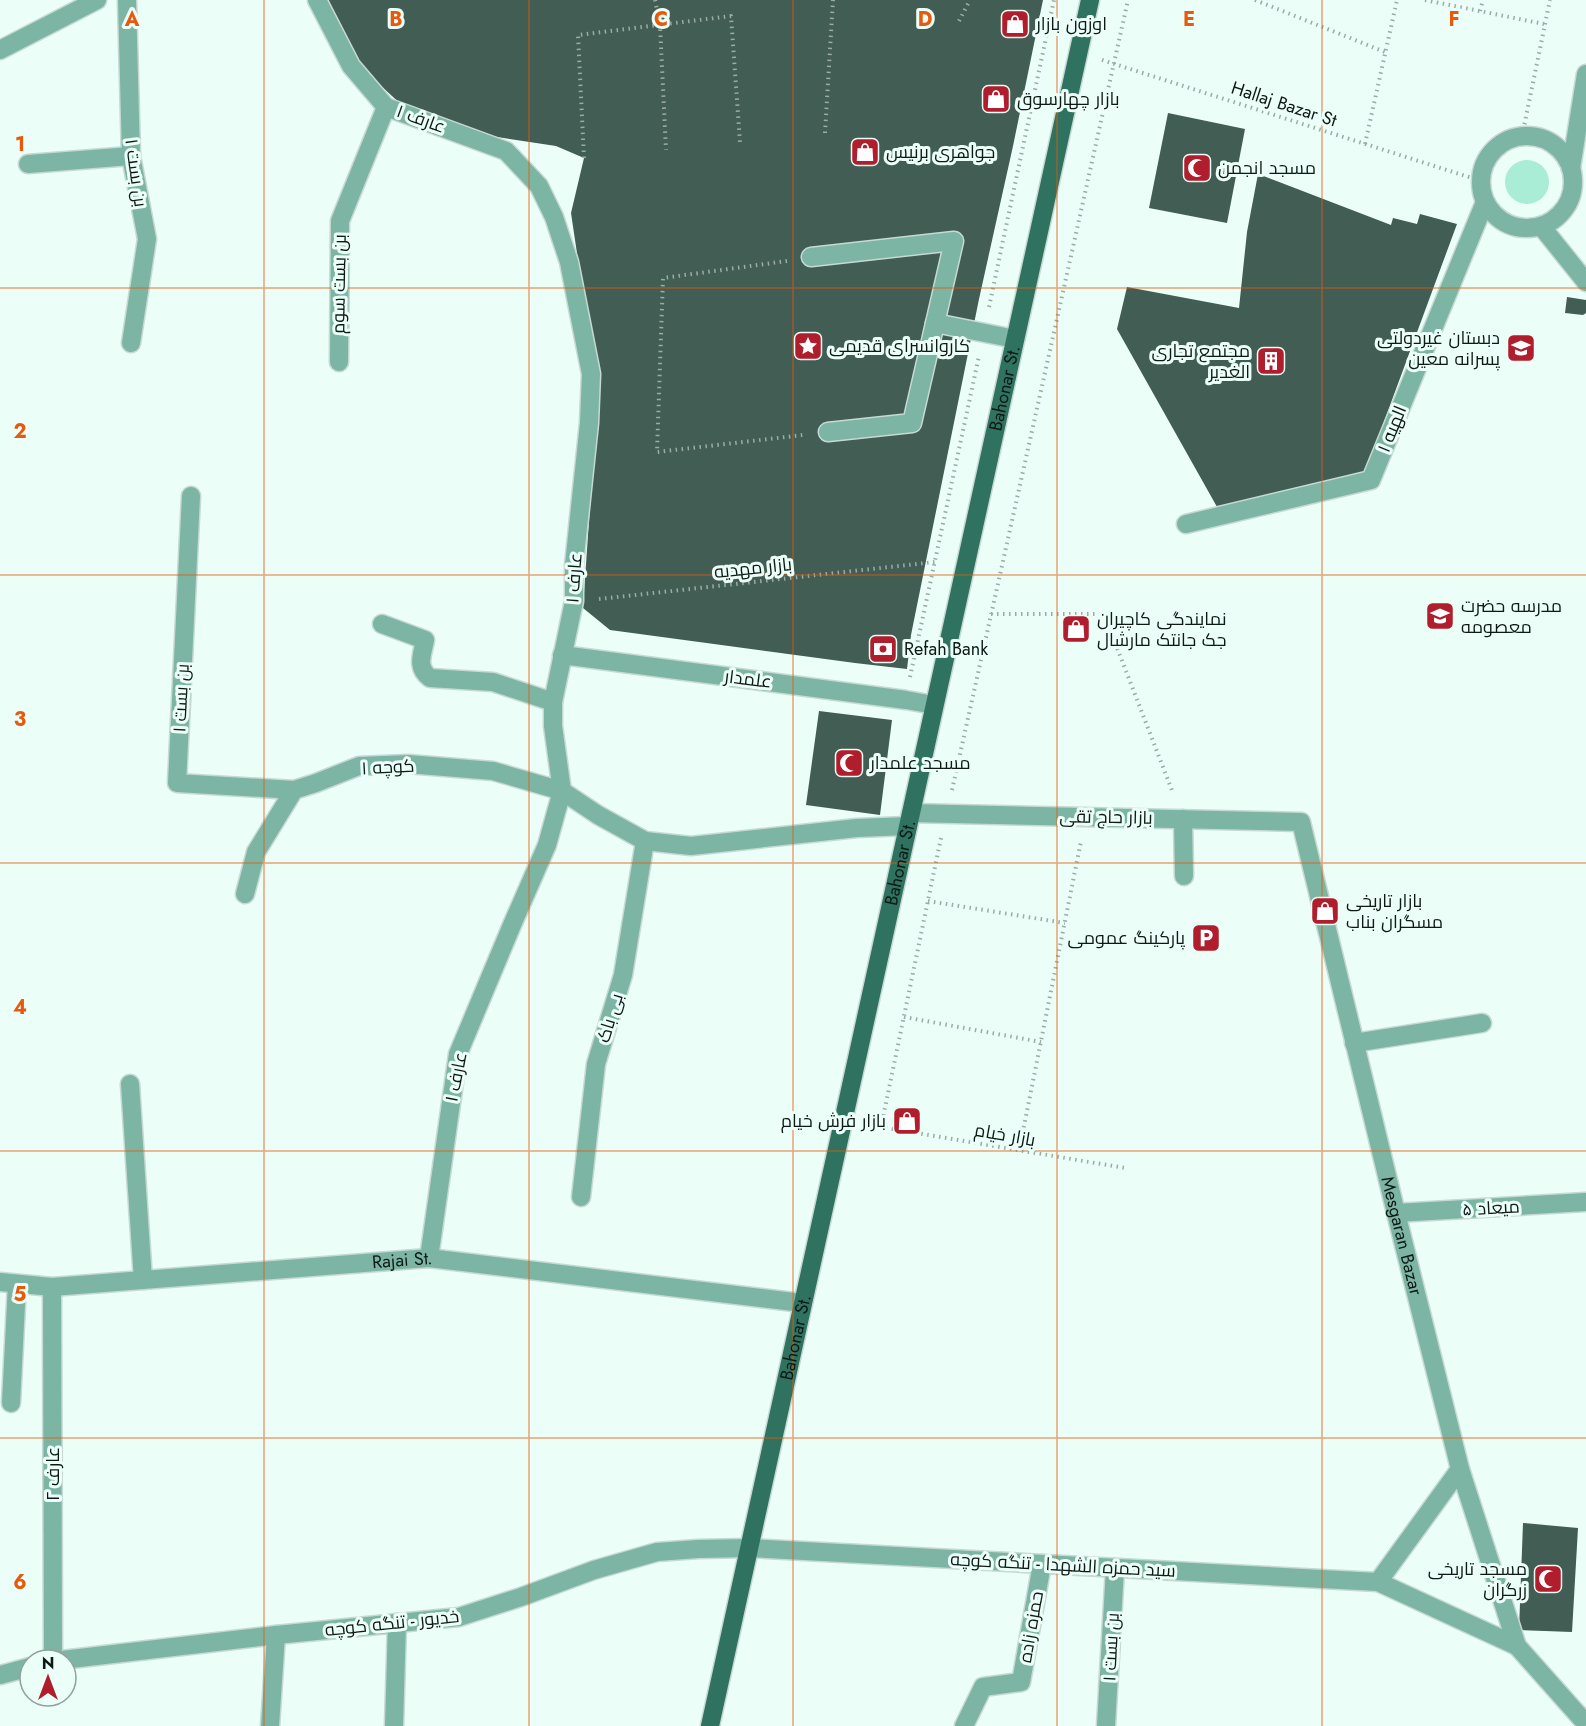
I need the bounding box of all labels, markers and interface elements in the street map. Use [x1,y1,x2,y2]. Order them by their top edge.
text: A [124,5,140,34]
text: B [389,5,403,34]
text: C [654,5,668,34]
text: D [918,5,932,34]
text: E [1183,5,1195,34]
text: F [1448,5,1460,34]
shop icon: اوزون بازار [999,8,1031,40]
place label: اوزون بازار [1035,11,1107,37]
street label: Hallaj Bazar St [1228,75,1341,134]
shop icon: بازار چهارسوق [980,83,1012,115]
place label: بازار چهارسوق [1017,86,1120,112]
street label: عارف ۱ [393,98,449,140]
text: 1 [15,130,25,159]
shop icon: جواهری برنیس [849,136,881,168]
street label: بن بست ۱ [118,137,154,209]
place label: جواهری برنیس [886,139,995,165]
mosque icon: مسجد انجمن [1181,152,1213,184]
place label: مسجد انجمن [1218,155,1316,181]
street label: بن بست سوم [325,234,353,334]
place label: دبستان غیردولتی پسرانه معین [1377,325,1500,372]
place icon: کاروانسرای قدیمی [792,330,824,362]
school or university icon: دبستان غیردولتی پسرانه معین [1505,332,1537,364]
place label: کاروانسرای قدیمی [829,333,970,359]
place label: مجتمع تجاری الغدیر [1152,338,1250,385]
street label: Bahonar St. [982,343,1027,433]
building icon: مجتمع تجاری الغدیر [1255,345,1287,377]
street label: الهیه ۱ [1371,402,1413,456]
text: 2 [13,417,27,446]
street label: بازار مهدیه [713,551,793,585]
street label: عارف ۱ [559,552,589,604]
place label: مدرسه حضرت معصومه [1461,593,1562,640]
school or university icon: مدرسه حضرت معصومه [1424,600,1456,632]
place label: نمایندگی کاچیران جک جانتک مارشال [1097,606,1227,653]
shop icon: نمایندگی کاچیران جک جانتک مارشال [1060,613,1092,645]
bank icon: Refah Bank [867,633,899,665]
place label: Refah Bank [904,636,988,662]
street label: بن بست ۱ [166,663,196,733]
street label: علمدار [722,663,773,695]
text: 3 [14,705,26,734]
mosque icon: مسجد علمدار [833,747,865,779]
place label: مسجد علمدار [869,750,970,776]
street label: کوچه ۱ [361,753,415,781]
street label: بازار حاج تقی [1059,803,1153,831]
street label: Bahonar St. [878,817,922,908]
place label: بازار تاریخی مسگران بناب [1346,888,1443,935]
shop icon: بازار تاریخی مسگران بناب [1309,895,1341,927]
parking icon: پارکینگ عمومی [1190,922,1222,954]
place label: پارکینگ عمومی [1068,925,1185,951]
street label: بی باک [590,990,630,1046]
text: 4 [13,993,27,1022]
street label: عارف ۱ [438,1050,474,1104]
shop icon: بازار فرش خیام [891,1105,923,1137]
place label: بازار فرش خیام [781,1108,886,1134]
street label: بازار خیام [972,1117,1038,1153]
street label: Mesgaran Bazar [1375,1174,1429,1299]
street label: میعاد ۵ [1462,1194,1520,1222]
street label: Rajai St. [371,1245,435,1275]
text: 5 [14,1280,27,1309]
street label: Bahonar St. [773,1292,818,1383]
street label: عارف ۲ [40,1447,66,1501]
street label: سید حمزه الشهدا - تنگه کوچه [950,1546,1176,1584]
place label: مسجد تاریخی زرگران [1428,1556,1527,1603]
mosque icon: مسجد تاریخی زرگران [1532,1563,1564,1595]
text: 6 [13,1568,27,1597]
street label: حمزه زاده [1012,1589,1050,1665]
street label: خدیور - تنگه کوچه [324,1603,460,1643]
street label: بن بست ۱ [1096,1612,1126,1682]
north arrow [18,1648,78,1708]
text: N [42,1652,54,1675]

